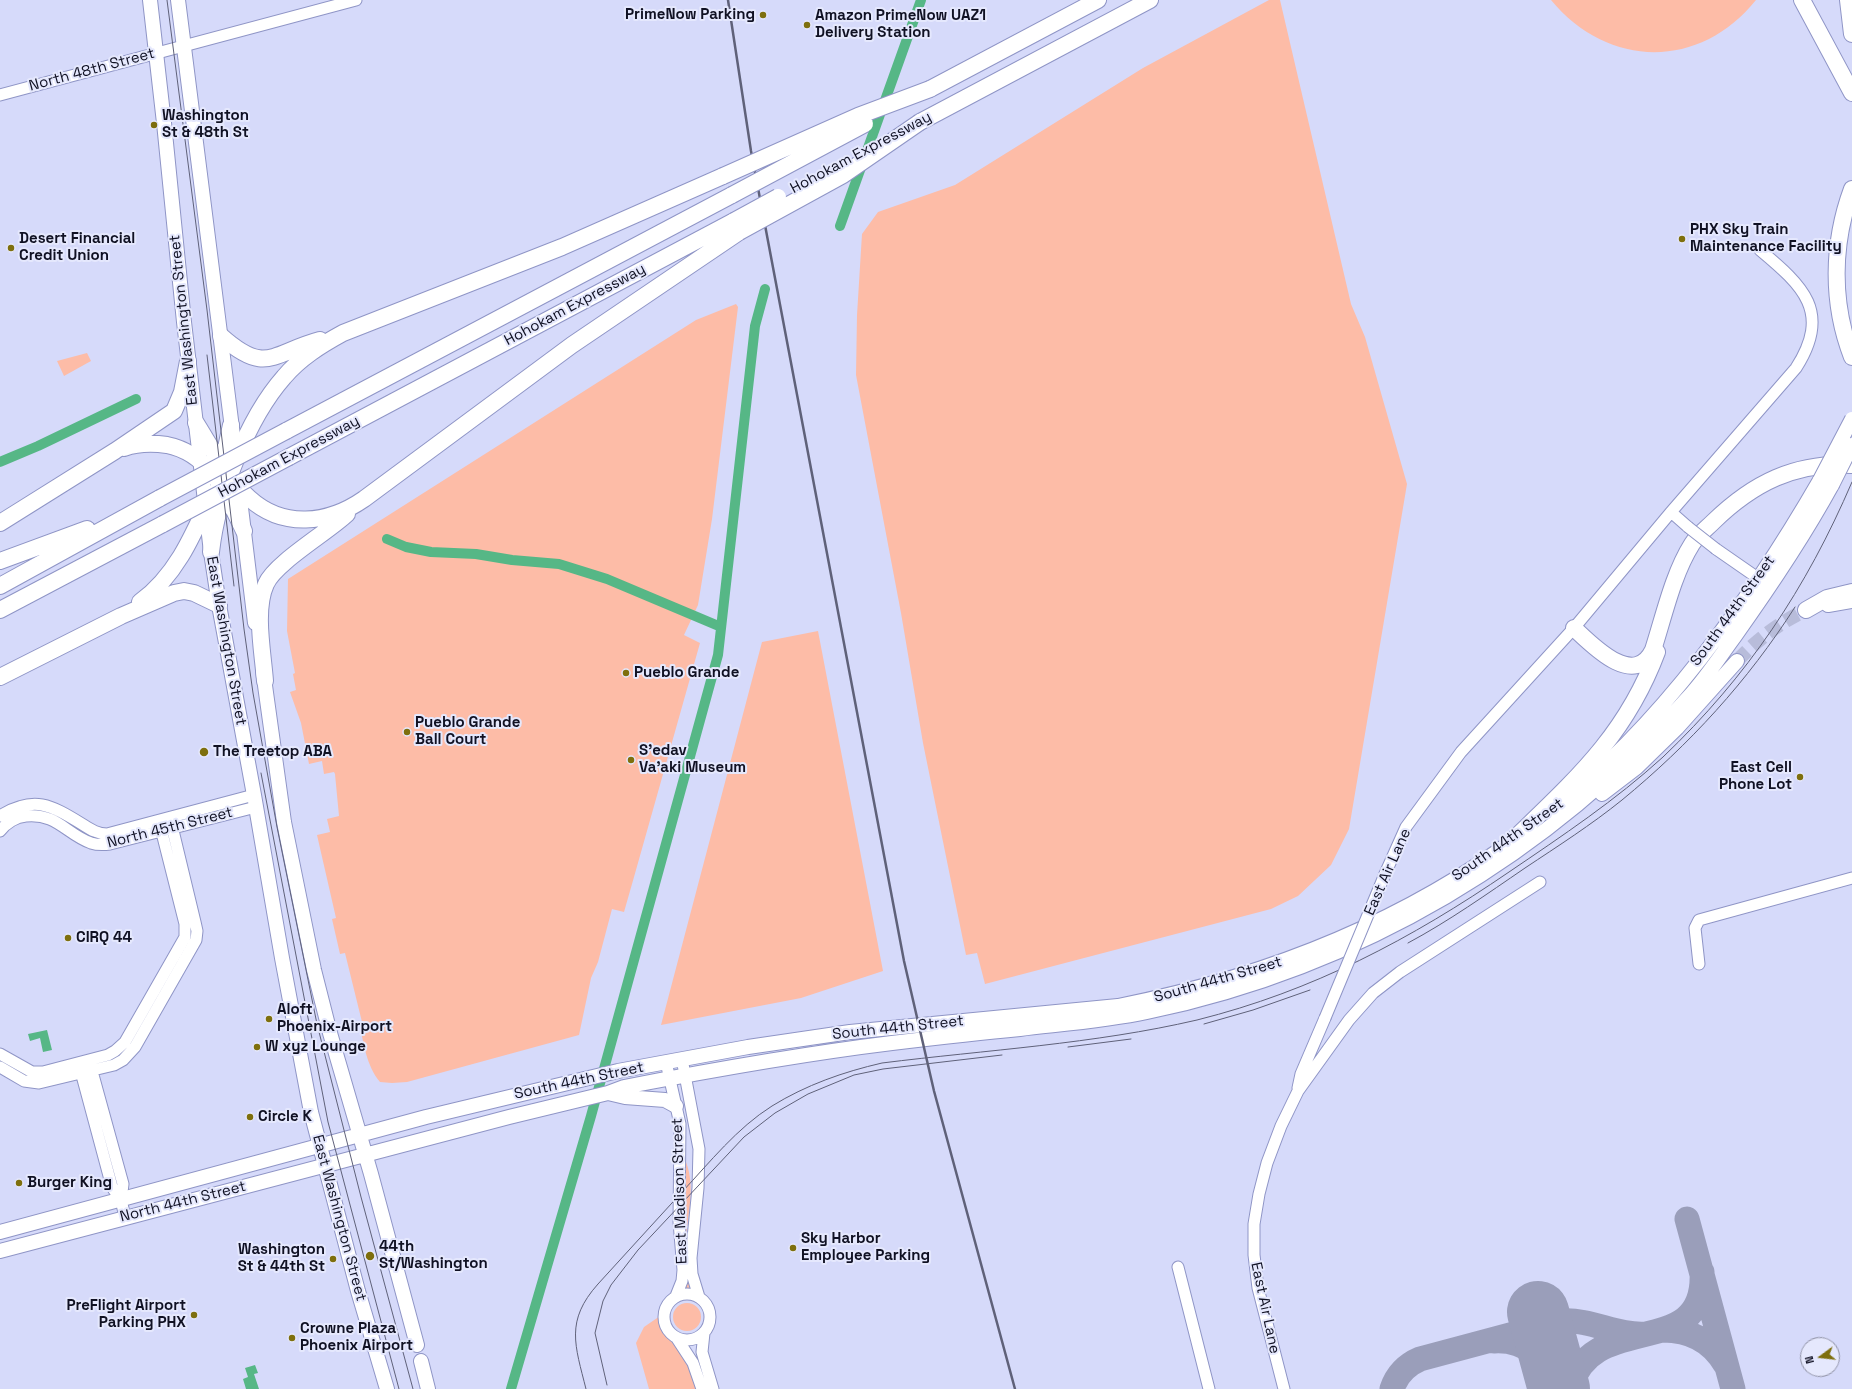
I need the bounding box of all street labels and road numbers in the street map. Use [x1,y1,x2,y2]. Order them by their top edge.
street label: North 48th Street [27,45,157,95]
street label: Hohokam Expressway [787,108,935,198]
street label: East Washington Street [166,234,202,406]
street label: Hohokam Expressway [501,260,649,350]
street label: Hohokam Expressway [215,412,363,502]
street label: South 44th Street [1687,552,1779,670]
street label: East Washington Street [202,555,250,727]
street label: South 44th Street [1449,795,1567,885]
street label: North 45th Street [105,804,235,852]
street label: East Air Lane [1361,826,1415,918]
street label: South 44th Street [1152,953,1284,1007]
street label: South 44th Street [831,1012,965,1044]
street label: South 44th Street [513,1058,645,1104]
street label: East Madison Street [668,1118,692,1264]
street label: East Washington Street [308,1133,370,1303]
street label: North 44th Street [118,1178,248,1226]
street label: East Air Lane [1247,1261,1283,1355]

